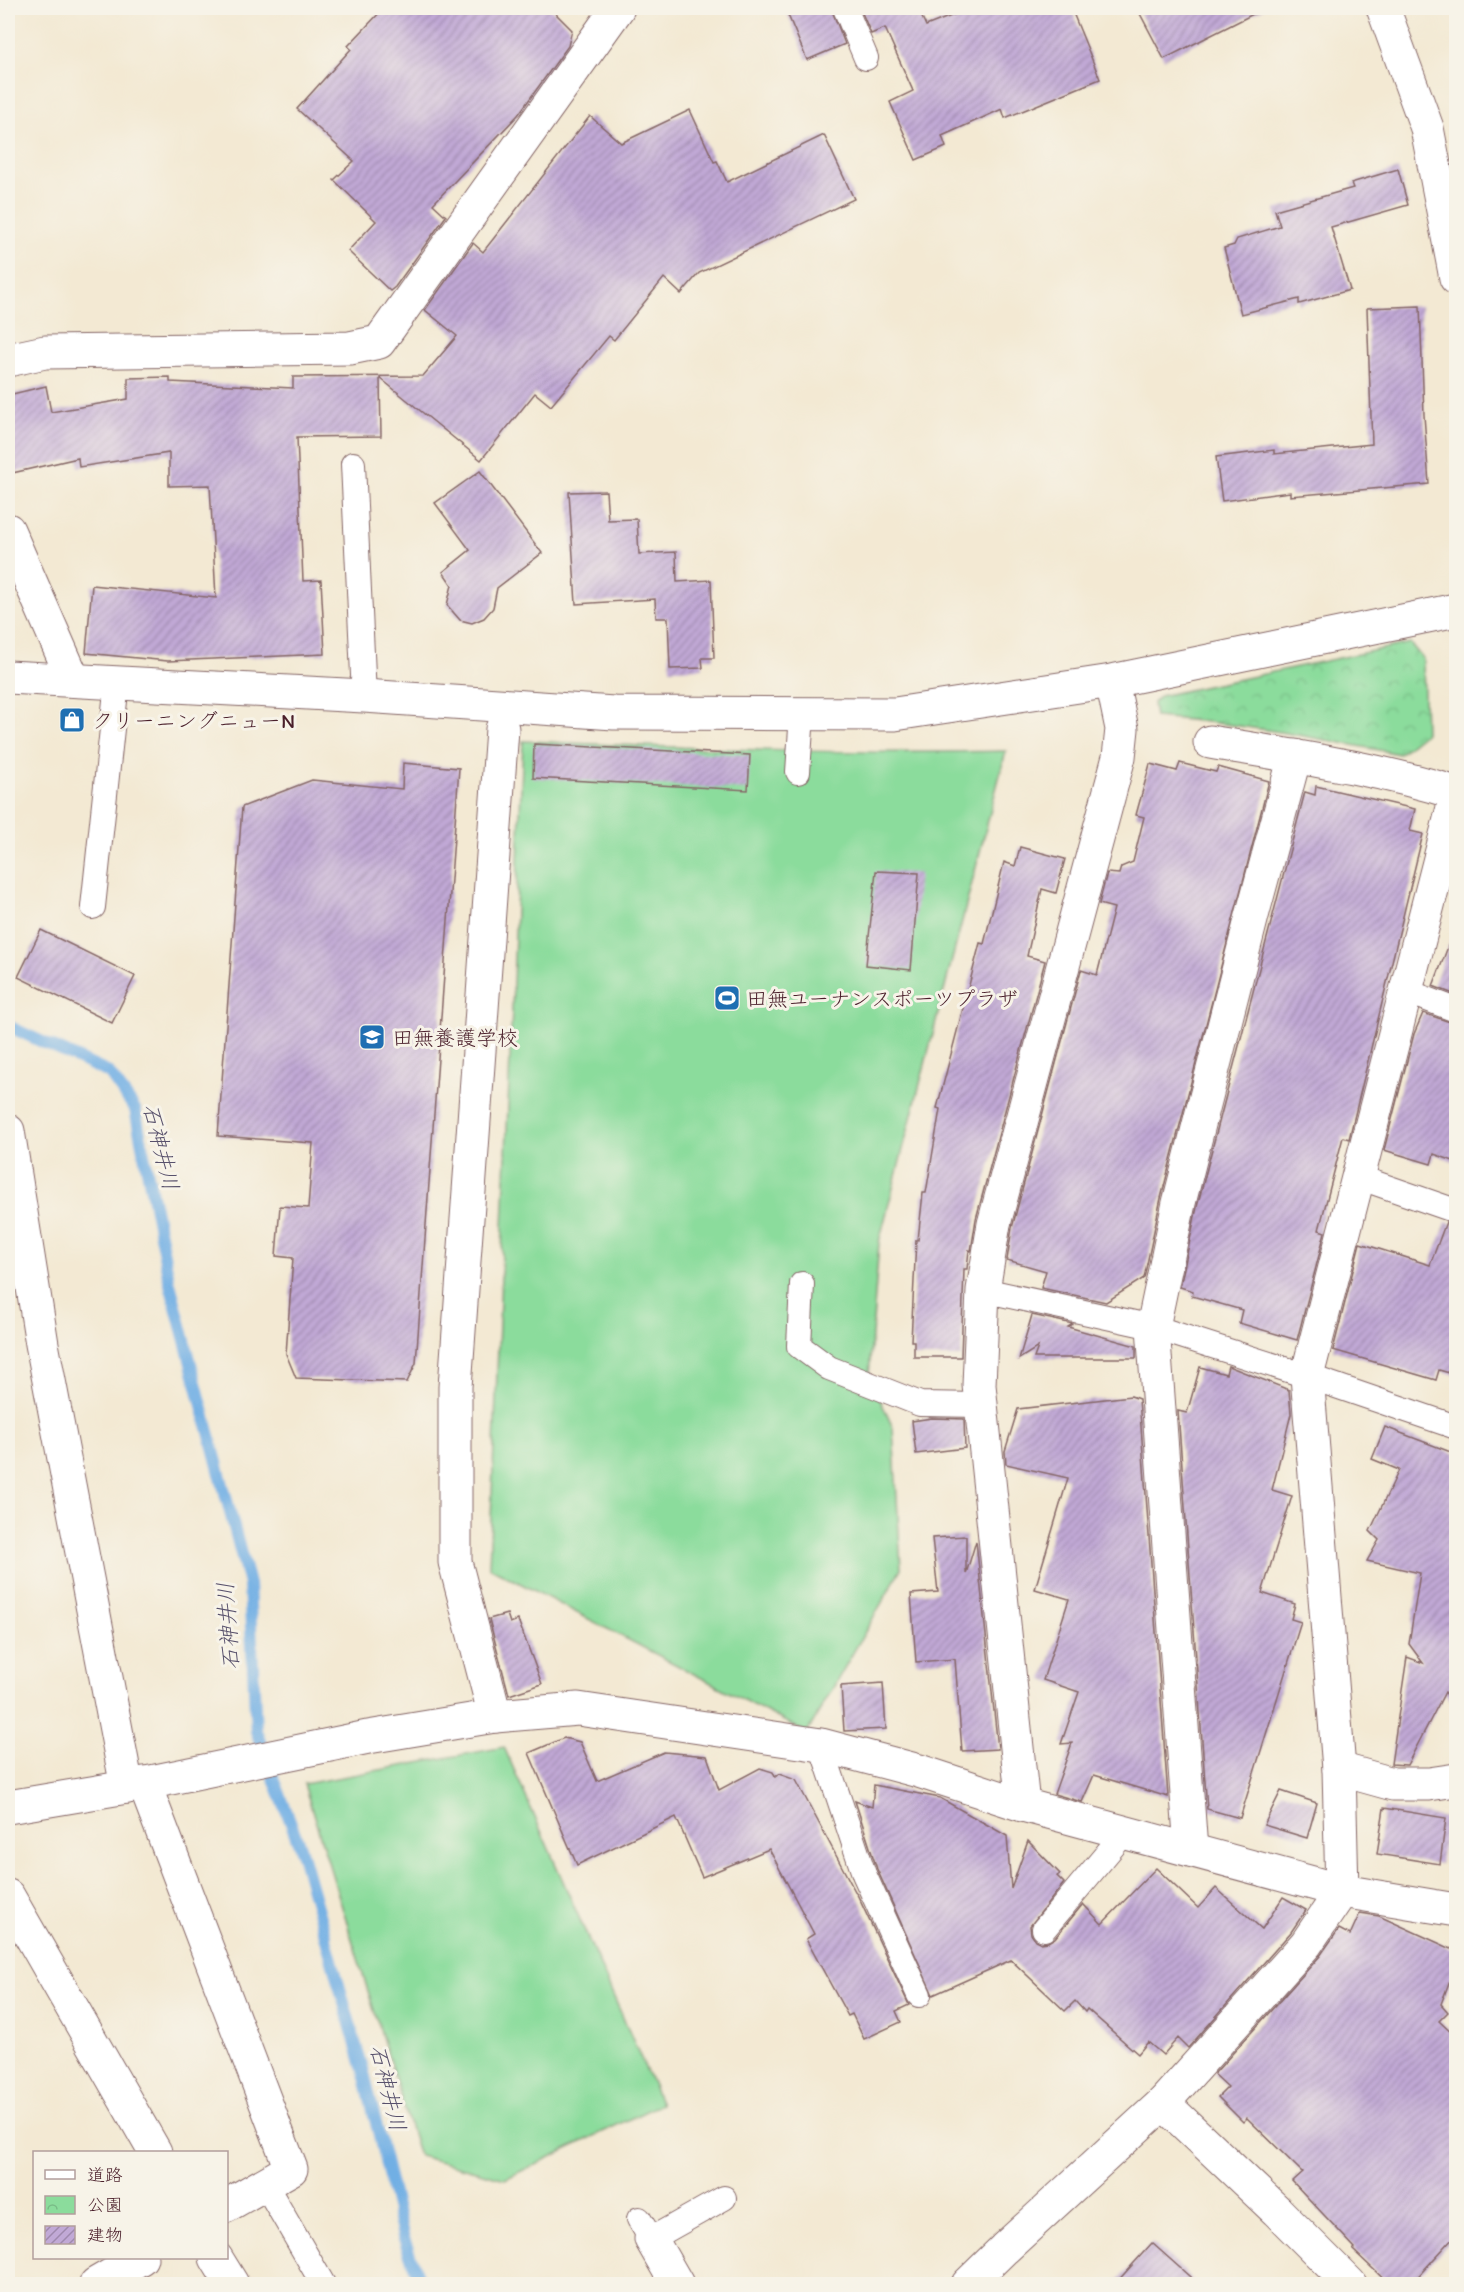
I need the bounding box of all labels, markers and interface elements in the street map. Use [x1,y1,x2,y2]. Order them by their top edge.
shop icon: クリーニングニューN [57,705,87,735]
place label: クリーニングニューN [92,708,295,733]
sports icon: 田無ユーナンスポーツプラザ [712,983,742,1013]
place label: 田無ユーナンスポーツプラザ [746,986,1018,1011]
school or university icon: 田無養護学校 [357,1022,387,1052]
place label: 田無養護学校 [392,1025,518,1050]
water label: 石神井川 [137,1101,185,1193]
water label: 石神井川 [211,1581,245,1671]
water label: 石神井川 [364,2042,412,2134]
legend [33,2151,228,2259]
text: 道路 [87,2164,123,2186]
text: 公園 [87,2194,123,2216]
text: 建物 [87,2224,123,2246]

